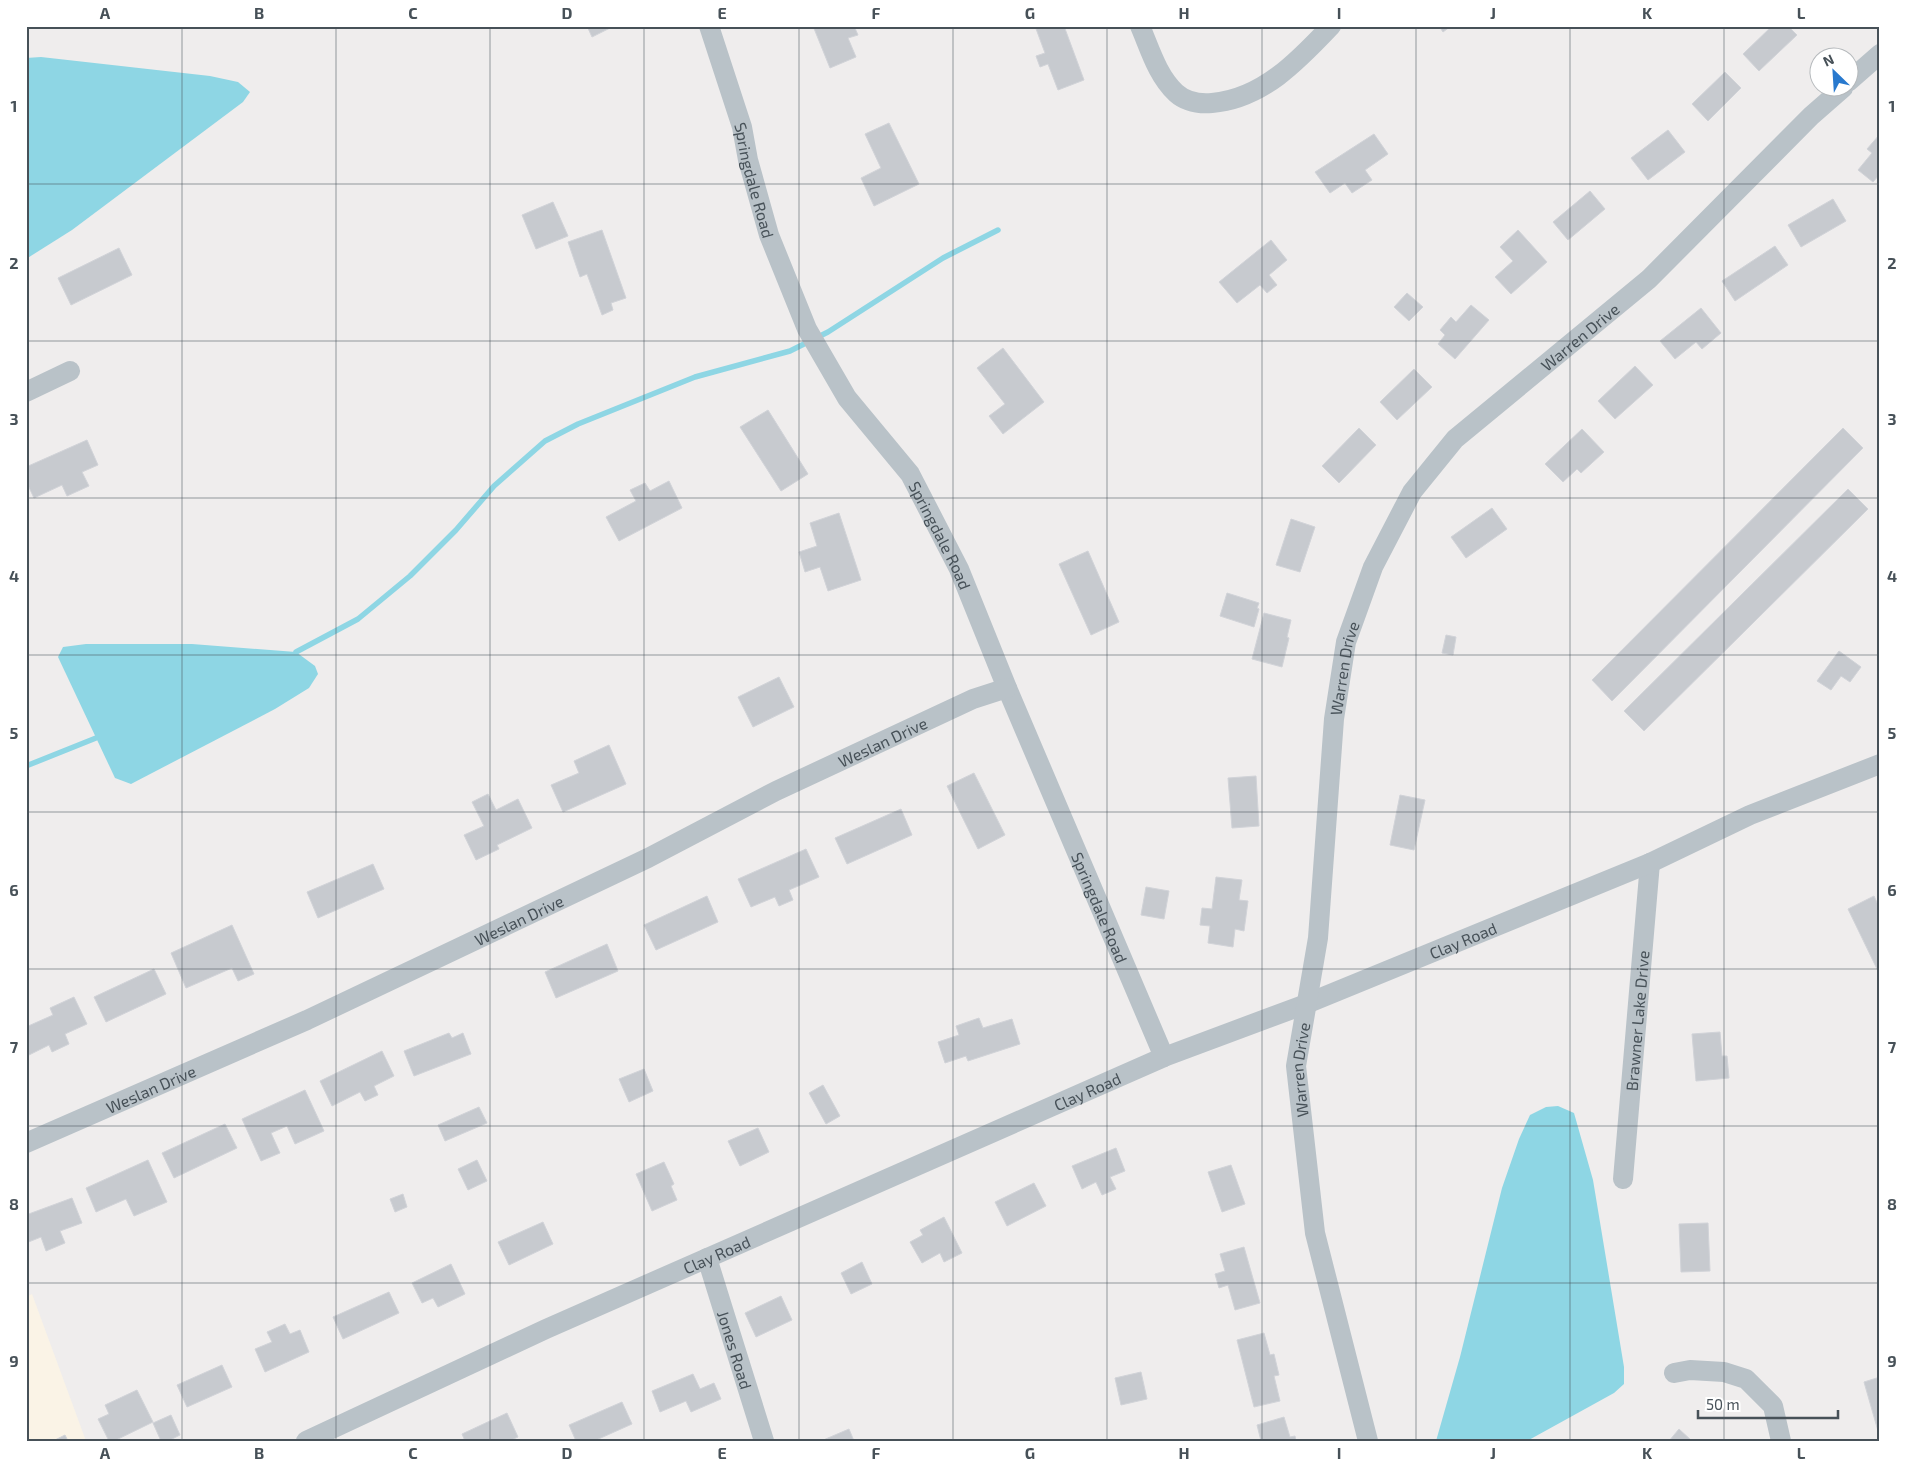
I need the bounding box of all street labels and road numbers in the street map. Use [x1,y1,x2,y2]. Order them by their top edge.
street label: Springdale Road [732,120,779,240]
street label: Warren Drive [1536,298,1623,374]
street label: Springdale Road [906,478,976,592]
street label: Warren Drive [1325,618,1362,717]
street label: Weslan Drive [835,712,930,770]
street label: Springdale Road [1068,849,1132,966]
street label: Weslan Drive [471,890,566,949]
street label: Clay Road [1426,917,1499,962]
street label: Brawner Lake Drive [1621,950,1652,1092]
street label: Warren Drive [1286,1021,1313,1118]
street label: Weslan Drive [103,1061,198,1116]
street label: Clay Road [1051,1068,1124,1114]
street label: Clay Road [680,1231,753,1277]
street label: Jones Road [714,1308,757,1391]

